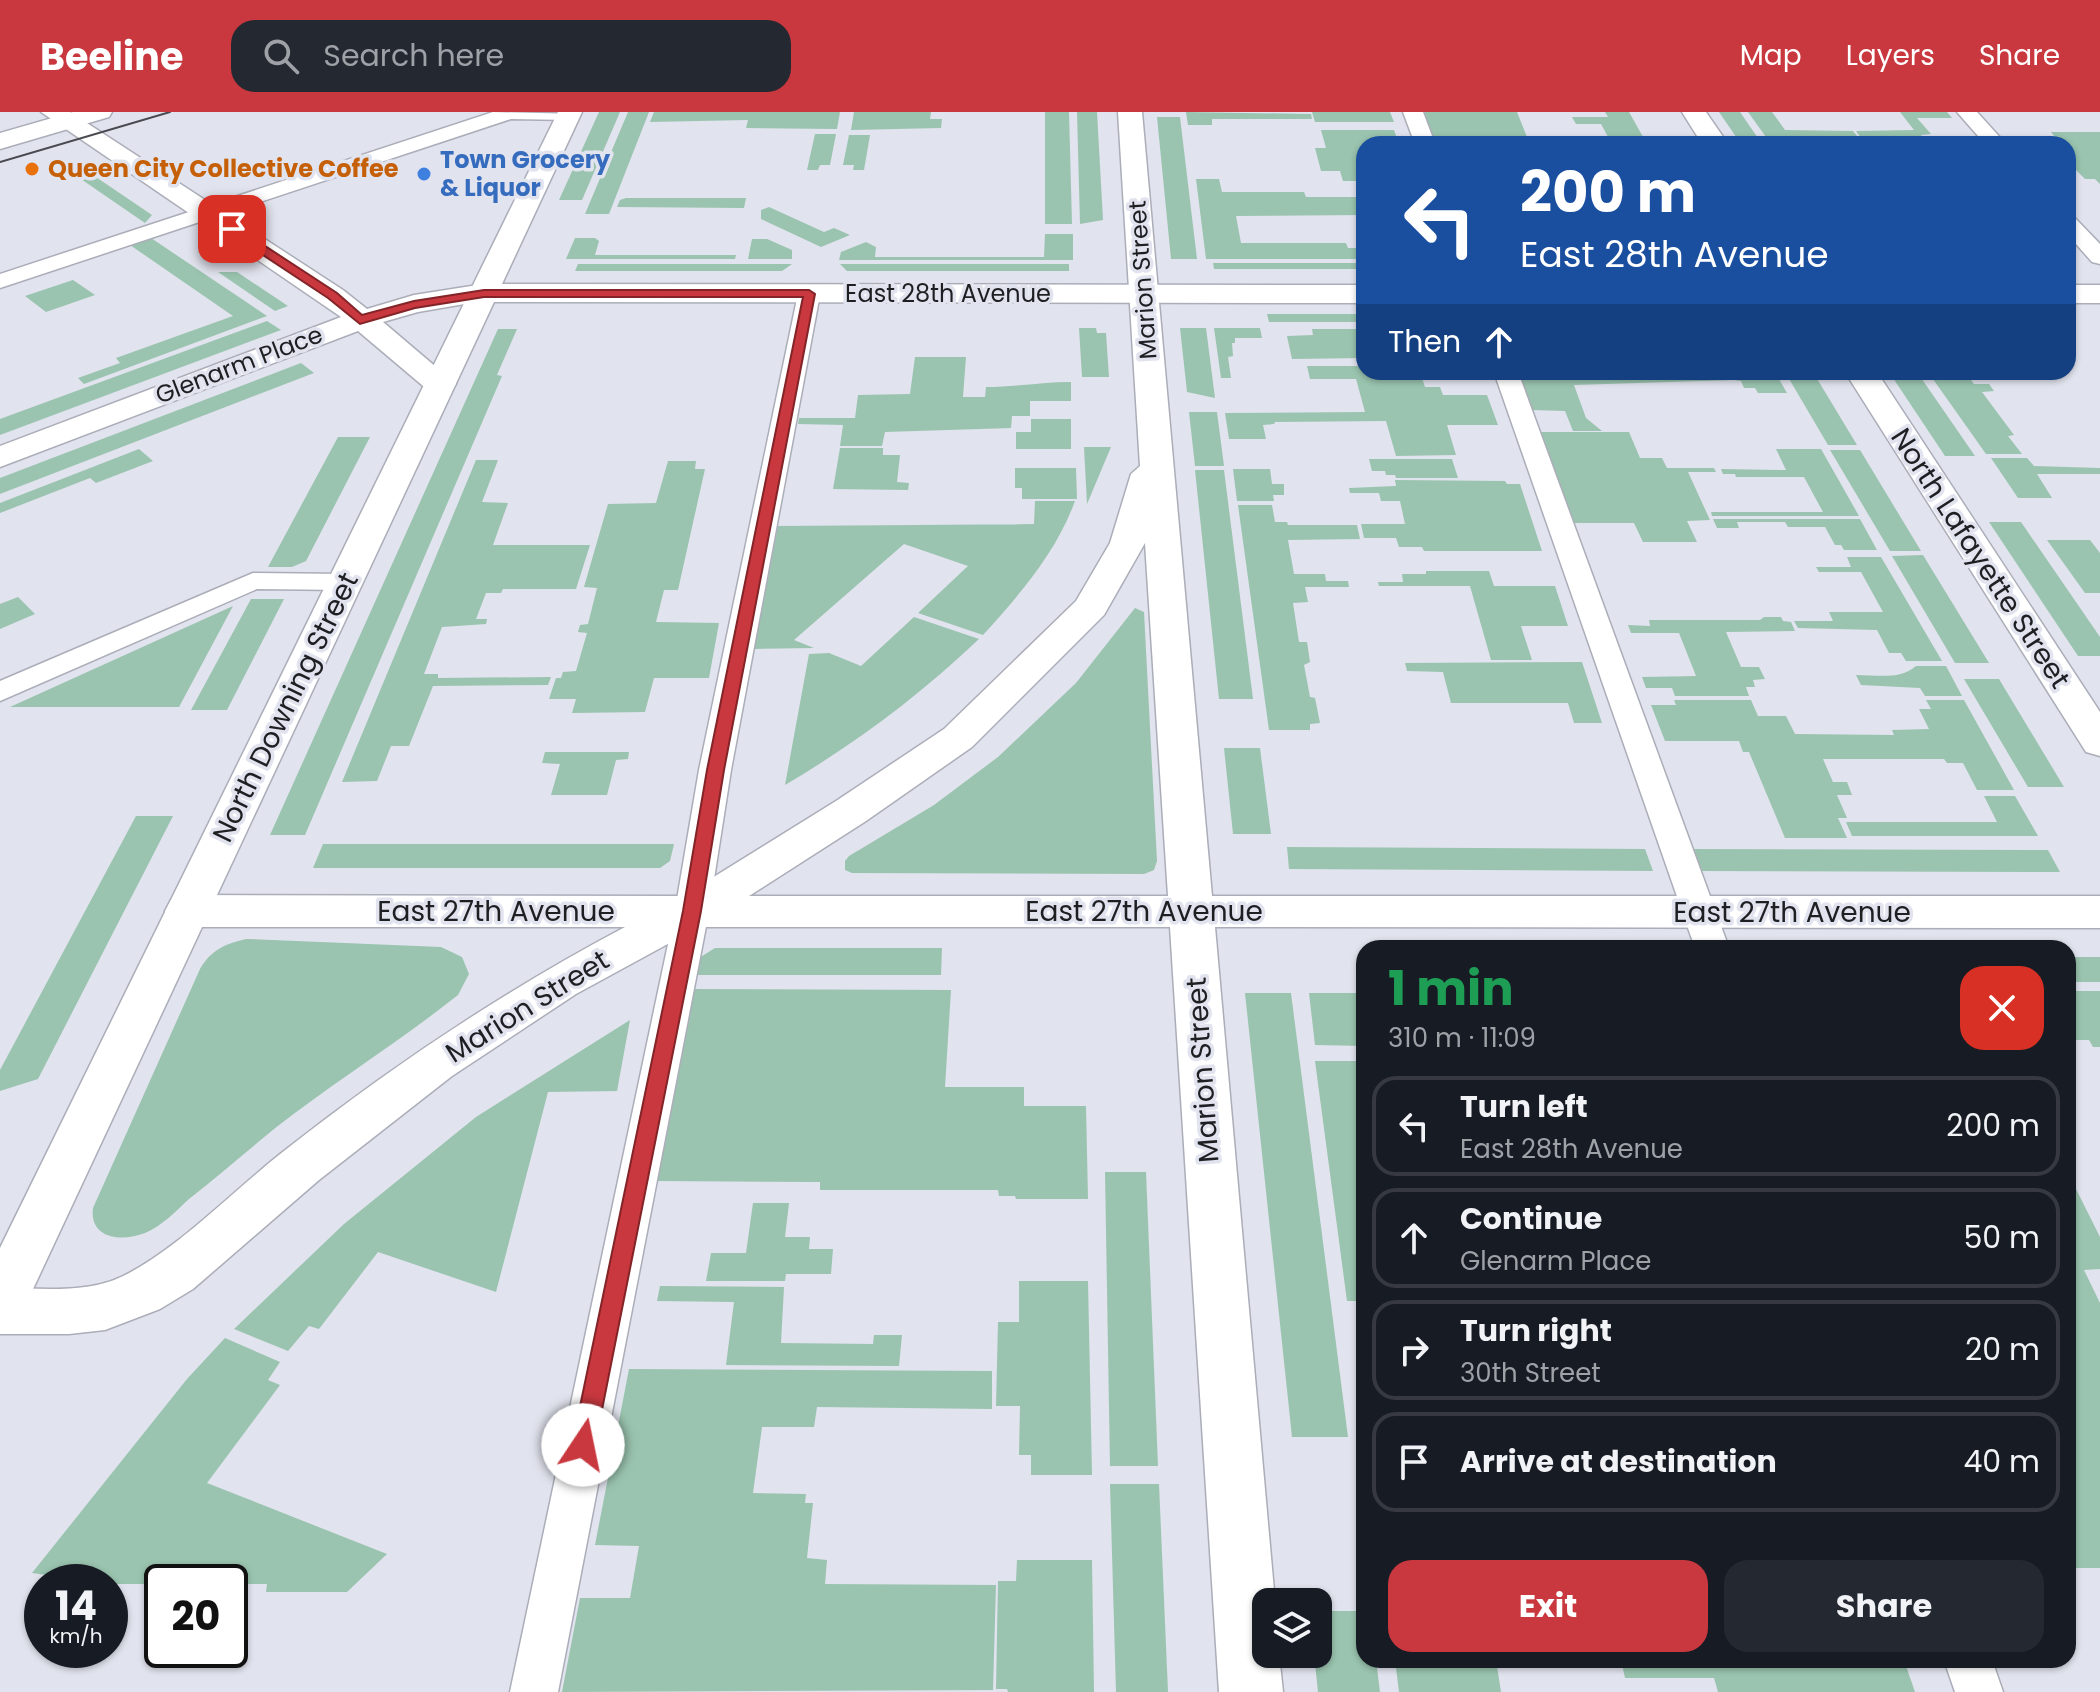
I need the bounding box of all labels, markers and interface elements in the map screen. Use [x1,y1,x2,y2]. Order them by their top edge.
search box [231,20,791,92]
text: Beeline [40,30,183,83]
icon: search [259,34,303,78]
text: Search here [323,34,504,77]
text: Map [1740,36,1802,75]
text: Layers [1846,36,1935,75]
text: Share [1979,36,2060,75]
place label: Town Grocery & Liquor [440,143,611,204]
place label: Queen City Collective Coffee [48,152,399,185]
text: 200 m [1520,153,1696,232]
marker: Queen City Collective Coffee [23,160,41,178]
marker: Town Grocery & Liquor [415,165,433,183]
icon: left [1388,168,1492,272]
pin [198,195,266,263]
street label: Marion Street [1120,199,1165,361]
icon: arrive [210,207,254,251]
text: East 28th Avenue [1520,229,1829,280]
street label: East 28th Avenue [845,277,1051,310]
street label: Glenarm Place [150,317,327,412]
text: Then [1388,320,1461,363]
icon: ahead [1477,320,1521,364]
street label: North Lafayette Street [1882,421,2079,696]
street label: North Downing Street [203,566,368,849]
street label: East 27th Avenue [377,892,615,931]
street label: East 27th Avenue [1025,892,1263,931]
street label: East 27th Avenue [1673,893,1911,932]
street label: Marion Street [438,941,616,1072]
text: 1 min [1388,955,1514,1022]
button: close [1960,966,2044,1050]
street label: Marion Street [1177,976,1228,1164]
text: 310 m · 11:09 [1388,1020,1536,1056]
text: Turn left [1460,1085,1588,1128]
icon: left [1392,1104,1436,1148]
text: 200 m [1946,1104,2040,1147]
text: East 28th Avenue [1460,1131,1683,1167]
text: Continue [1460,1197,1602,1240]
icon: ahead [1392,1216,1436,1260]
text: 50 m [1963,1216,2040,1259]
text: Glenarm Place [1460,1243,1651,1279]
text: Turn right [1460,1309,1612,1352]
icon: right [1392,1328,1436,1372]
text: 20 m [1965,1328,2040,1371]
text: 30th Street [1460,1355,1601,1391]
position arrow [541,1403,625,1487]
icon: arrive [1392,1440,1436,1484]
text: Arrive at destination [1460,1440,1777,1483]
text: 40 m [1963,1440,2040,1483]
button: Exit [1388,1560,1708,1652]
button: Share [1724,1560,2044,1652]
speed limit sign: 20 [144,1564,248,1668]
text: 14 [55,1578,97,1634]
map controls [1252,1588,1332,1668]
button: layers [1252,1588,1332,1668]
text: km/h [49,1622,103,1650]

